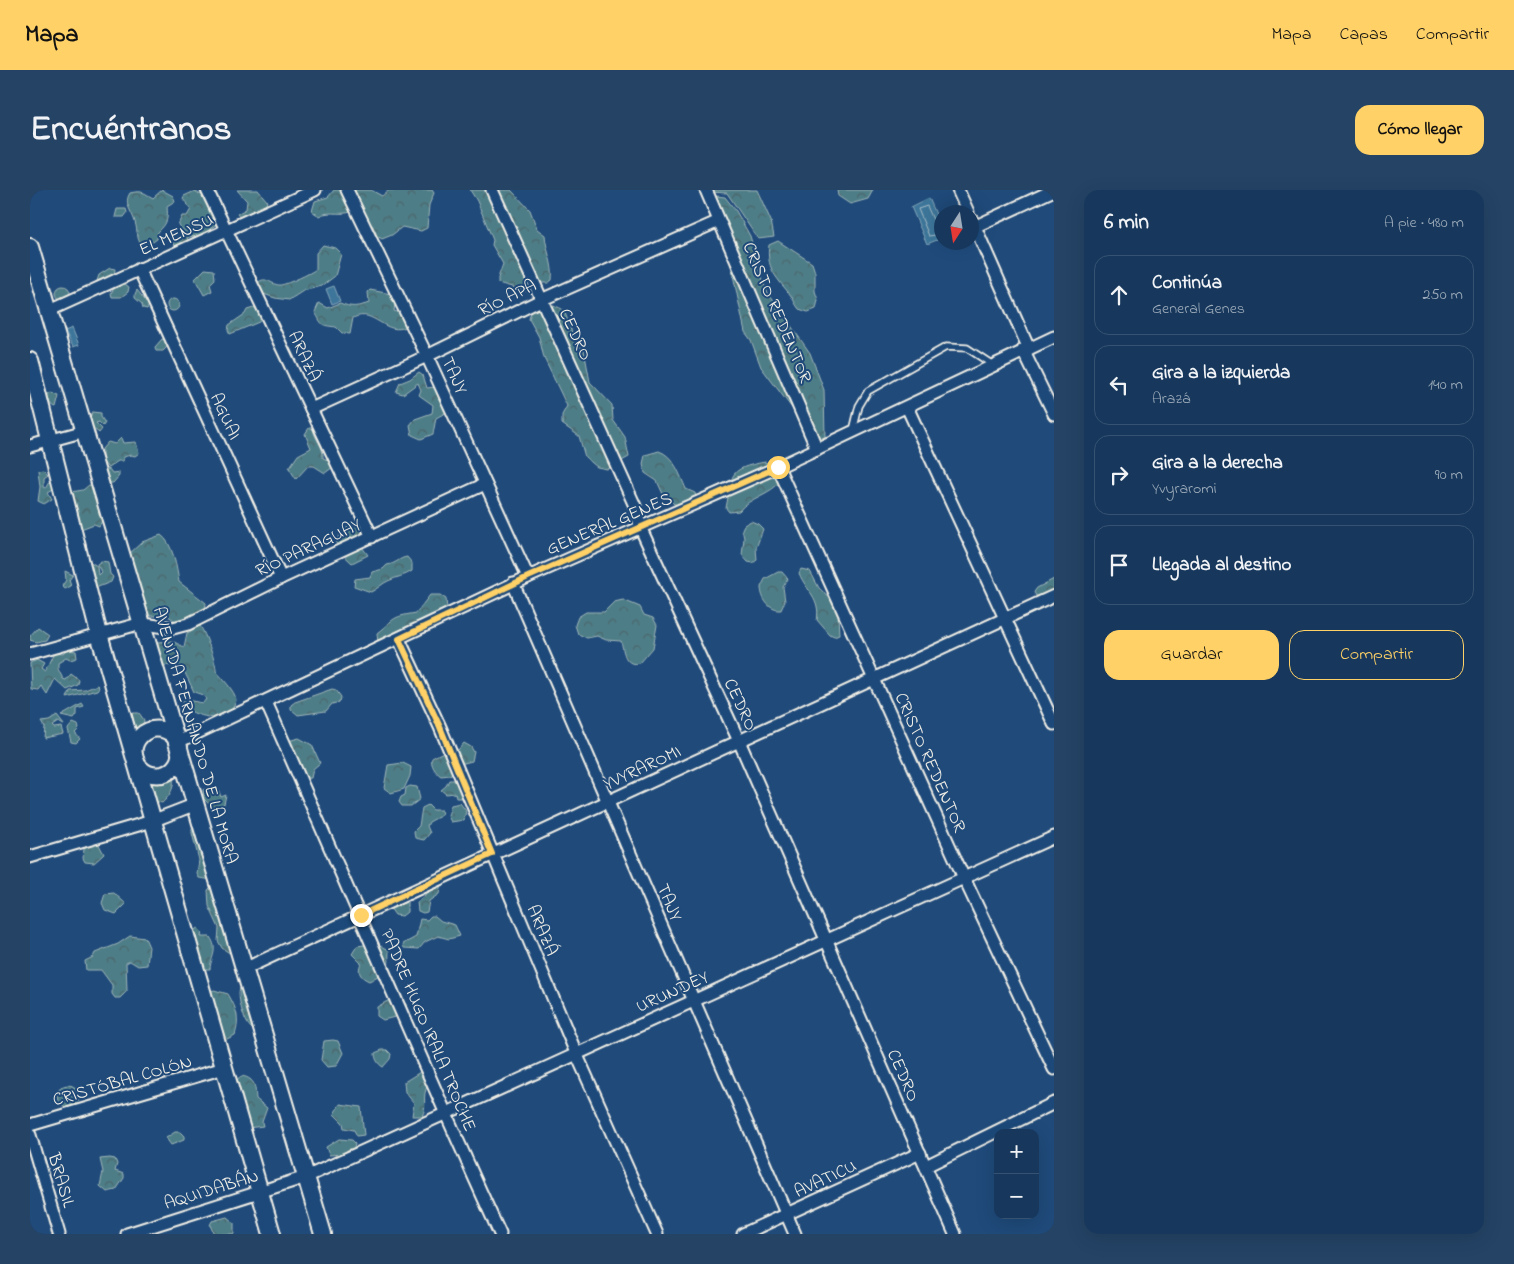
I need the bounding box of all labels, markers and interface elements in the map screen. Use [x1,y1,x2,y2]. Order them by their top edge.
text: Mapa [25,18,79,53]
text: Mapa [1271,22,1312,48]
text: Capas [1340,22,1388,48]
text: Compartir [1416,22,1489,48]
text: Encuéntranos [30,105,232,156]
button: Cómo llegar [1355,105,1484,155]
north arrow [934,205,979,250]
street label: EL MENSU [135,208,218,264]
text: 6 min [1104,208,1149,238]
text: A pie · 480 m [1384,211,1464,235]
street label: CRISTO REDENTOR [735,238,818,387]
text: Continúa [1152,270,1222,297]
street label: RÍO APA [474,274,541,324]
icon: ahead [1105,281,1133,309]
text: 250 m [1423,283,1463,307]
text: General Genes [1152,297,1245,321]
street label: CEDRO [551,304,598,365]
street label: ARAZÁ [280,327,326,387]
street label: TAJY [433,353,473,399]
text: Gira a la izquierda [1152,360,1290,387]
icon: left [1105,371,1133,399]
text: 140 m [1428,373,1463,397]
text: Arazá [1152,387,1190,411]
street label: AGUAI [202,389,246,445]
text: Gira a la derecha [1152,450,1283,477]
route start [767,456,790,479]
icon: right [1105,461,1133,489]
text: 90 m [1435,463,1463,487]
text: Yvyraromi [1152,477,1217,501]
street label: GENERAL GENES [543,487,677,563]
street label: RÍO PARAGUAY [252,513,367,585]
icon: arrive [1105,551,1133,579]
text: Llegada al destino [1152,552,1291,579]
street label: AVENIDA FERNANDO DE LA MORA [145,604,243,867]
button: Guardar [1104,630,1279,680]
button: Compartir [1289,630,1464,680]
street label: CEDRO [716,674,763,735]
street label: CRISTO REDENTOR [887,689,972,837]
street label: YVYRAROMI [600,739,686,798]
street label: TAJY [649,880,688,926]
street label: ARAZÁ [519,901,564,960]
route end [350,904,373,927]
street label: PADRE HUGO IRALA TROCHE [373,925,482,1136]
street label: URUNDEY [632,965,714,1020]
street label: CEDRO [879,1045,925,1106]
street label: CRISTÓBAL COLÓN [50,1050,195,1114]
map controls [994,1129,1039,1219]
button: + [994,1129,1039,1174]
street label: BRASIL [39,1149,81,1211]
street label: AVATICU [790,1154,861,1206]
street label: AQUIDABÁN [161,1164,262,1218]
button: − [994,1174,1039,1219]

